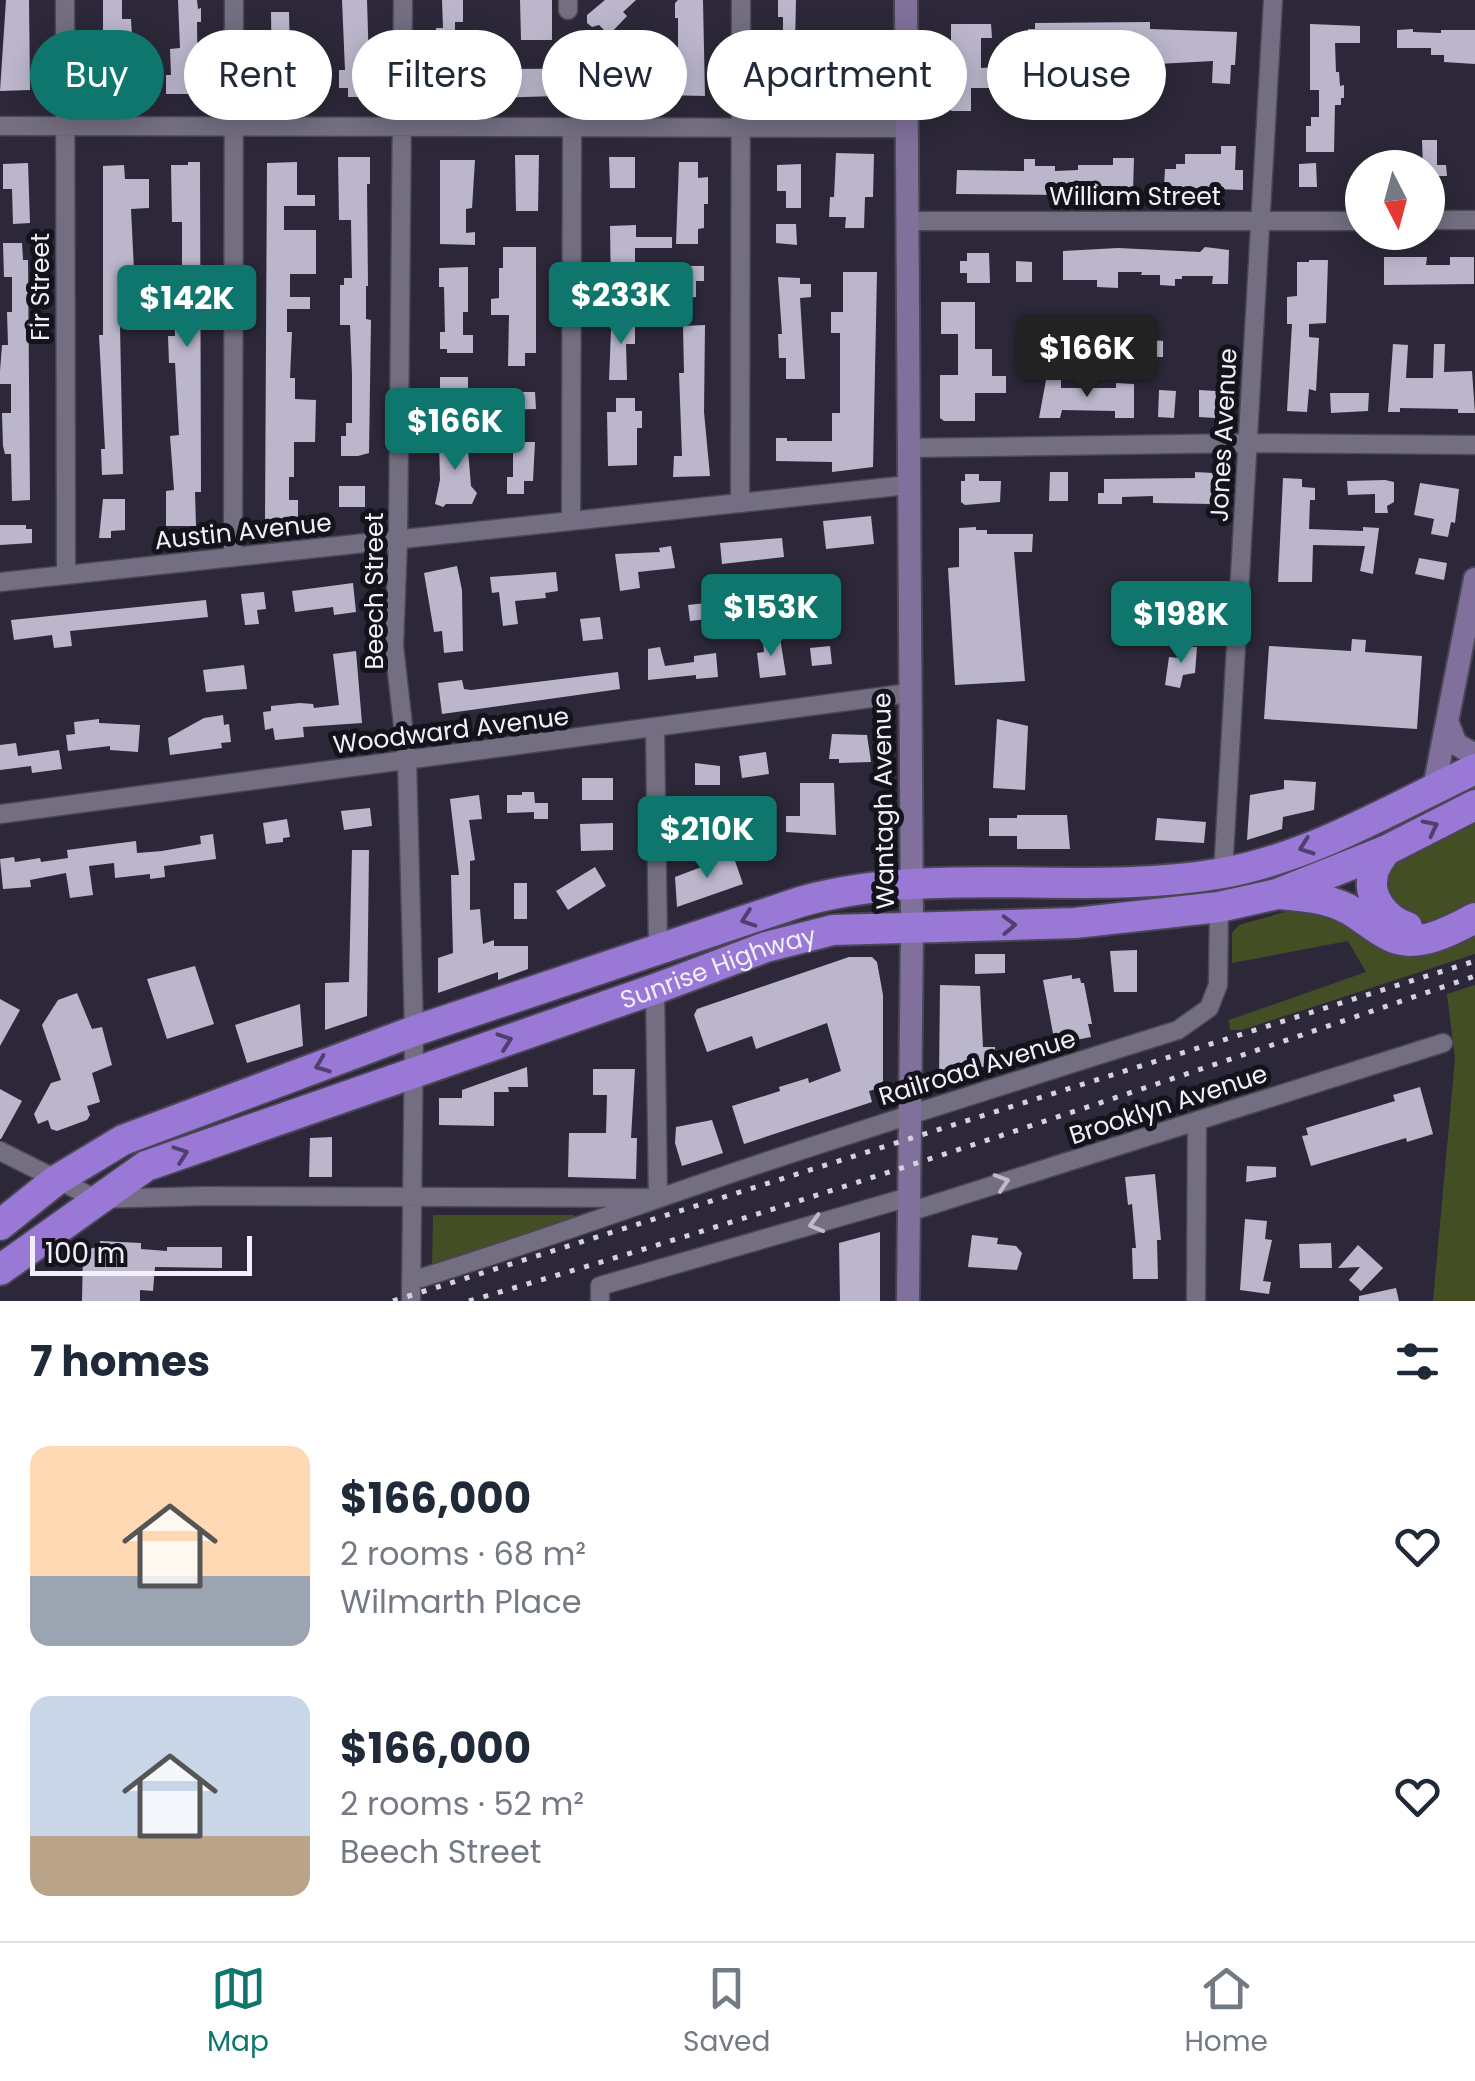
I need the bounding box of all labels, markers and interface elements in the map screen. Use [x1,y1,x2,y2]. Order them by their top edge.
chip: Buy [30,30,164,120]
chip: Rent [184,30,332,120]
chip: Filters [352,30,522,120]
chip: New [542,30,687,120]
chip: Apartment [707,30,967,120]
chip: House [987,30,1166,120]
north arrow [1345,150,1445,250]
map controls [1345,150,1445,250]
street label: William Street [1049,179,1221,214]
street label: Fir Street [23,233,58,341]
pin: $233K [551,262,691,347]
pin: $142K [117,265,257,350]
text: $233K [571,272,671,317]
text: $142K [139,275,235,320]
pin: $166K [1017,315,1157,400]
text: $166K [1039,325,1135,370]
street label: Jones Avenue [1201,347,1246,523]
pin: $166K [385,388,525,473]
text: $166K [407,398,503,443]
street label: Austin Avenue [153,505,333,558]
street label: Beech Street [357,512,392,670]
pin: $153K [701,574,841,659]
pin: $198K [1111,581,1251,666]
text: $153K [723,584,819,629]
text: $198K [1133,591,1229,636]
street label: Wantagh Avenue [864,692,903,910]
street label: Woodward Avenue [331,699,571,762]
pin: $210K [637,796,777,881]
text: $210K [660,806,754,851]
one-way arrow [1420,820,1438,839]
one-way arrow [1299,835,1316,856]
one-way arrow [740,907,757,927]
one-way arrow [1002,915,1018,936]
street label: Sunrise Highway [616,918,820,1018]
street label: Railroad Avenue [874,1021,1080,1114]
one-way arrow [495,1032,512,1052]
one-way arrow [315,1053,332,1074]
street label: Brooklyn Avenue [1065,1056,1272,1153]
one-way arrow [172,1145,189,1165]
one-way arrow [993,1174,1010,1194]
one-way arrow [808,1212,825,1233]
scale bar [30,1231,252,1276]
text: 100 m [45,1234,125,1273]
text: 7 homes [30,1332,210,1391]
icon: filters [1390,1334,1445,1389]
text: $166,000 [340,1469,531,1528]
icon: home [110,1486,230,1606]
icon: heart [1390,1519,1445,1574]
text: 2 rooms · 68 m² [340,1531,586,1576]
text: Wilmarth Place [340,1579,581,1624]
text: $166,000 [340,1719,531,1778]
icon: home [110,1736,230,1856]
icon: heart [1390,1769,1445,1824]
text: 2 rooms · 52 m² [340,1781,584,1826]
text: Beech Street [340,1829,541,1874]
tab: Map [207,1961,269,2063]
tab: Saved [683,1961,770,2063]
tab: Home [1184,1961,1268,2063]

